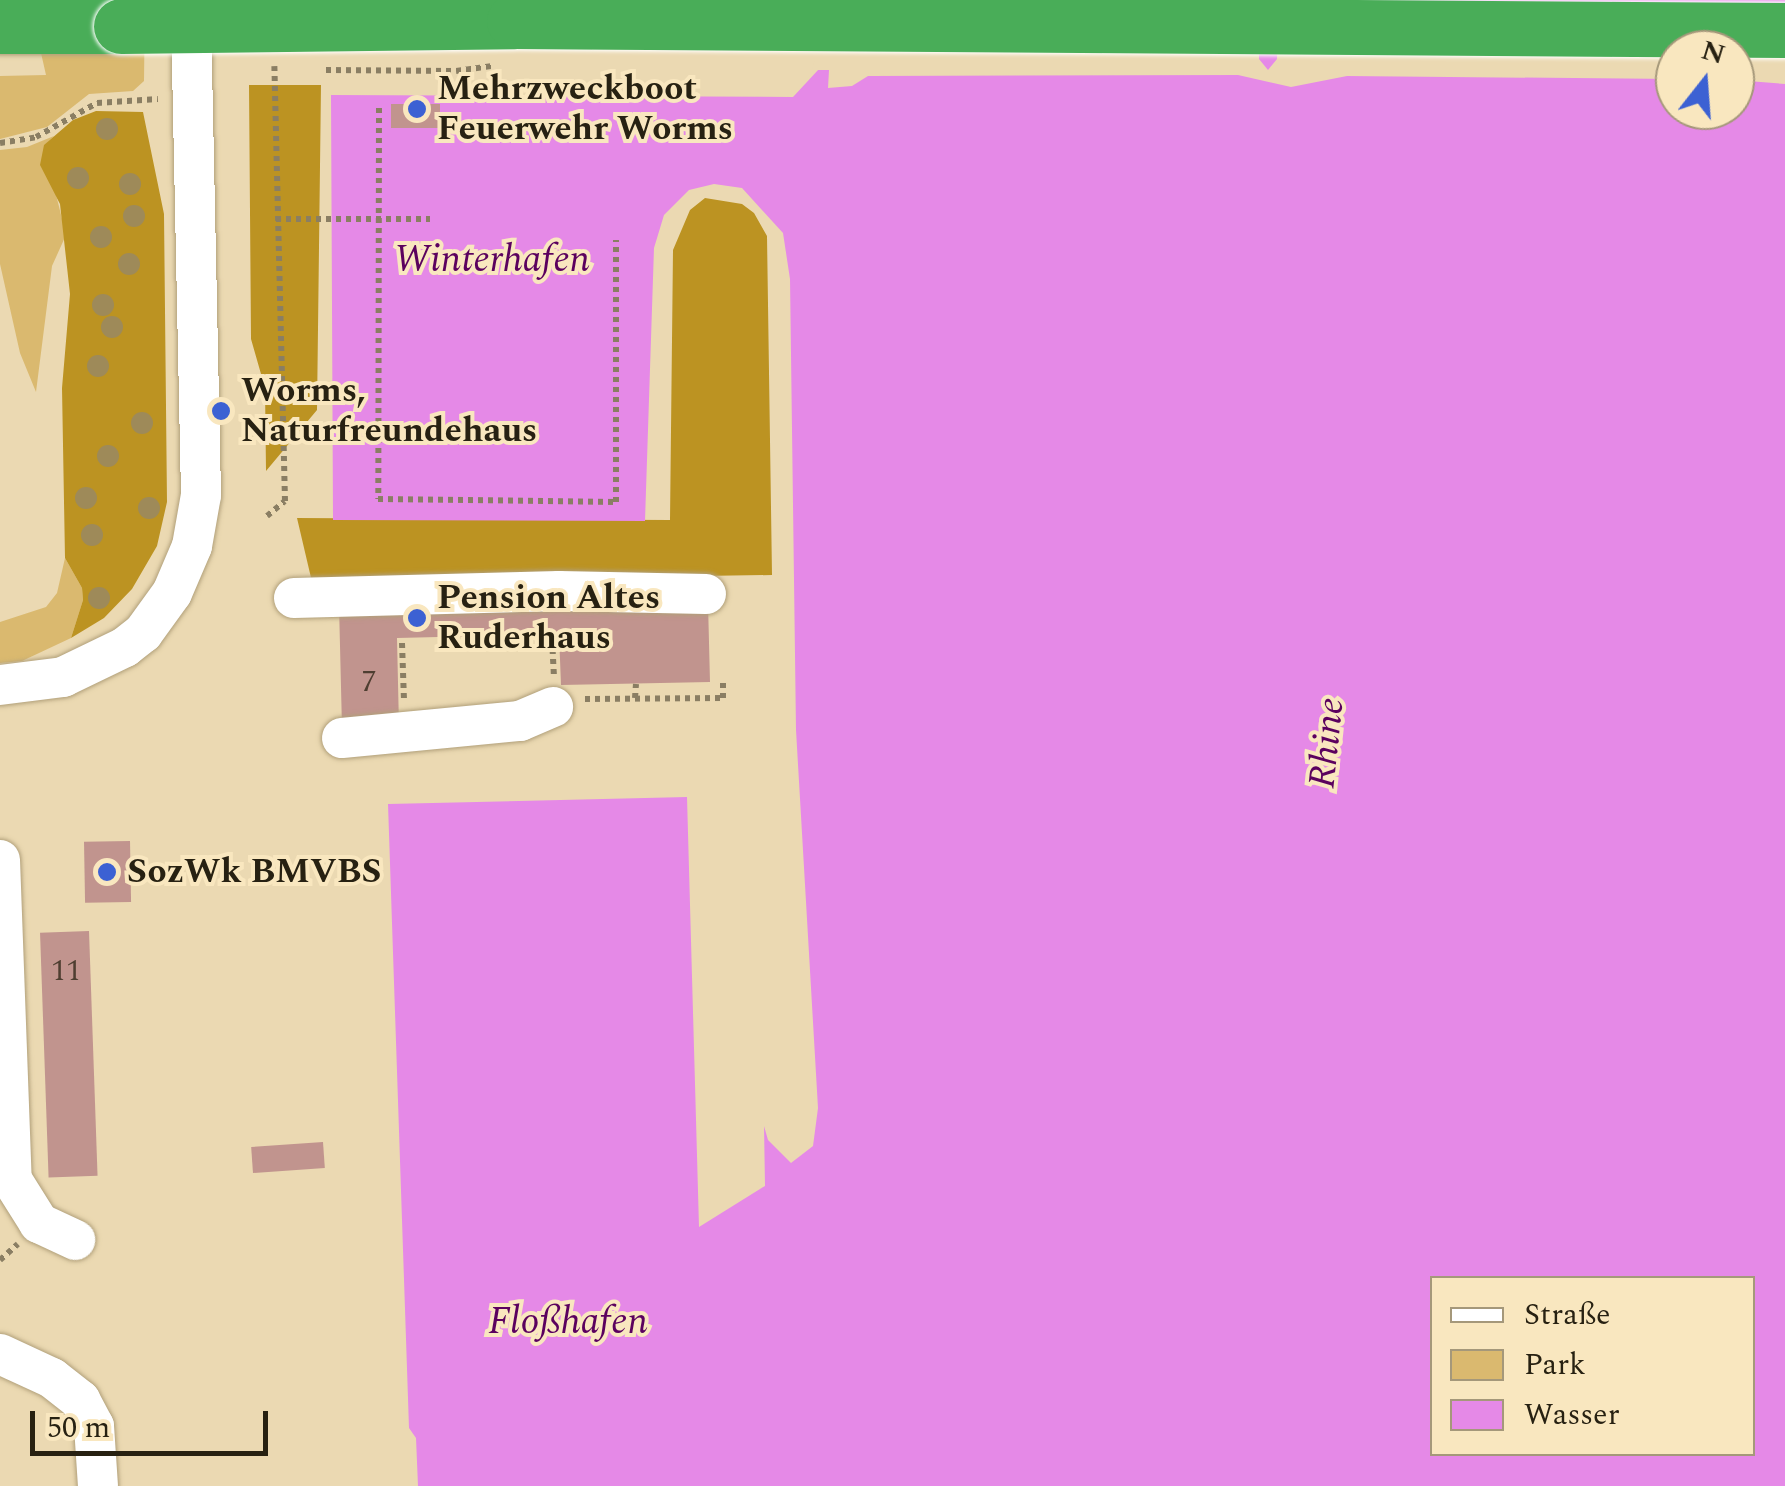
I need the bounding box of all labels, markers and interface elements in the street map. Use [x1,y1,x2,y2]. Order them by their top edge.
text: N [1696,29,1731,77]
north arrow [1655,30,1755,130]
place label: Mehrzweckboot Feuerwehr Worms [437,68,733,150]
marker: Mehrzweckboot Feuerwehr Worms [406,98,428,120]
water label: Winterhafen [394,238,590,284]
place label: Worms, Naturfreundehaus [241,370,537,452]
marker: Worms, Naturfreundehaus [210,400,232,422]
place label: Pension Altes Ruderhaus [437,577,660,659]
marker: Pension Altes Ruderhaus [406,607,428,629]
house number: 7 [362,664,376,700]
water label: Rhine [1301,695,1355,791]
place label: SozWk BMVBS [127,851,381,893]
marker: SozWk BMVBS [96,861,118,883]
house number: 11 [51,953,81,989]
legend [1430,1276,1755,1456]
text: Straße [1524,1292,1611,1338]
water label: Floßhafen [488,1300,648,1346]
text: Park [1524,1342,1586,1388]
scale bar [35,1391,272,1453]
text: Wasser [1524,1392,1620,1438]
text: 50 m [47,1405,110,1451]

